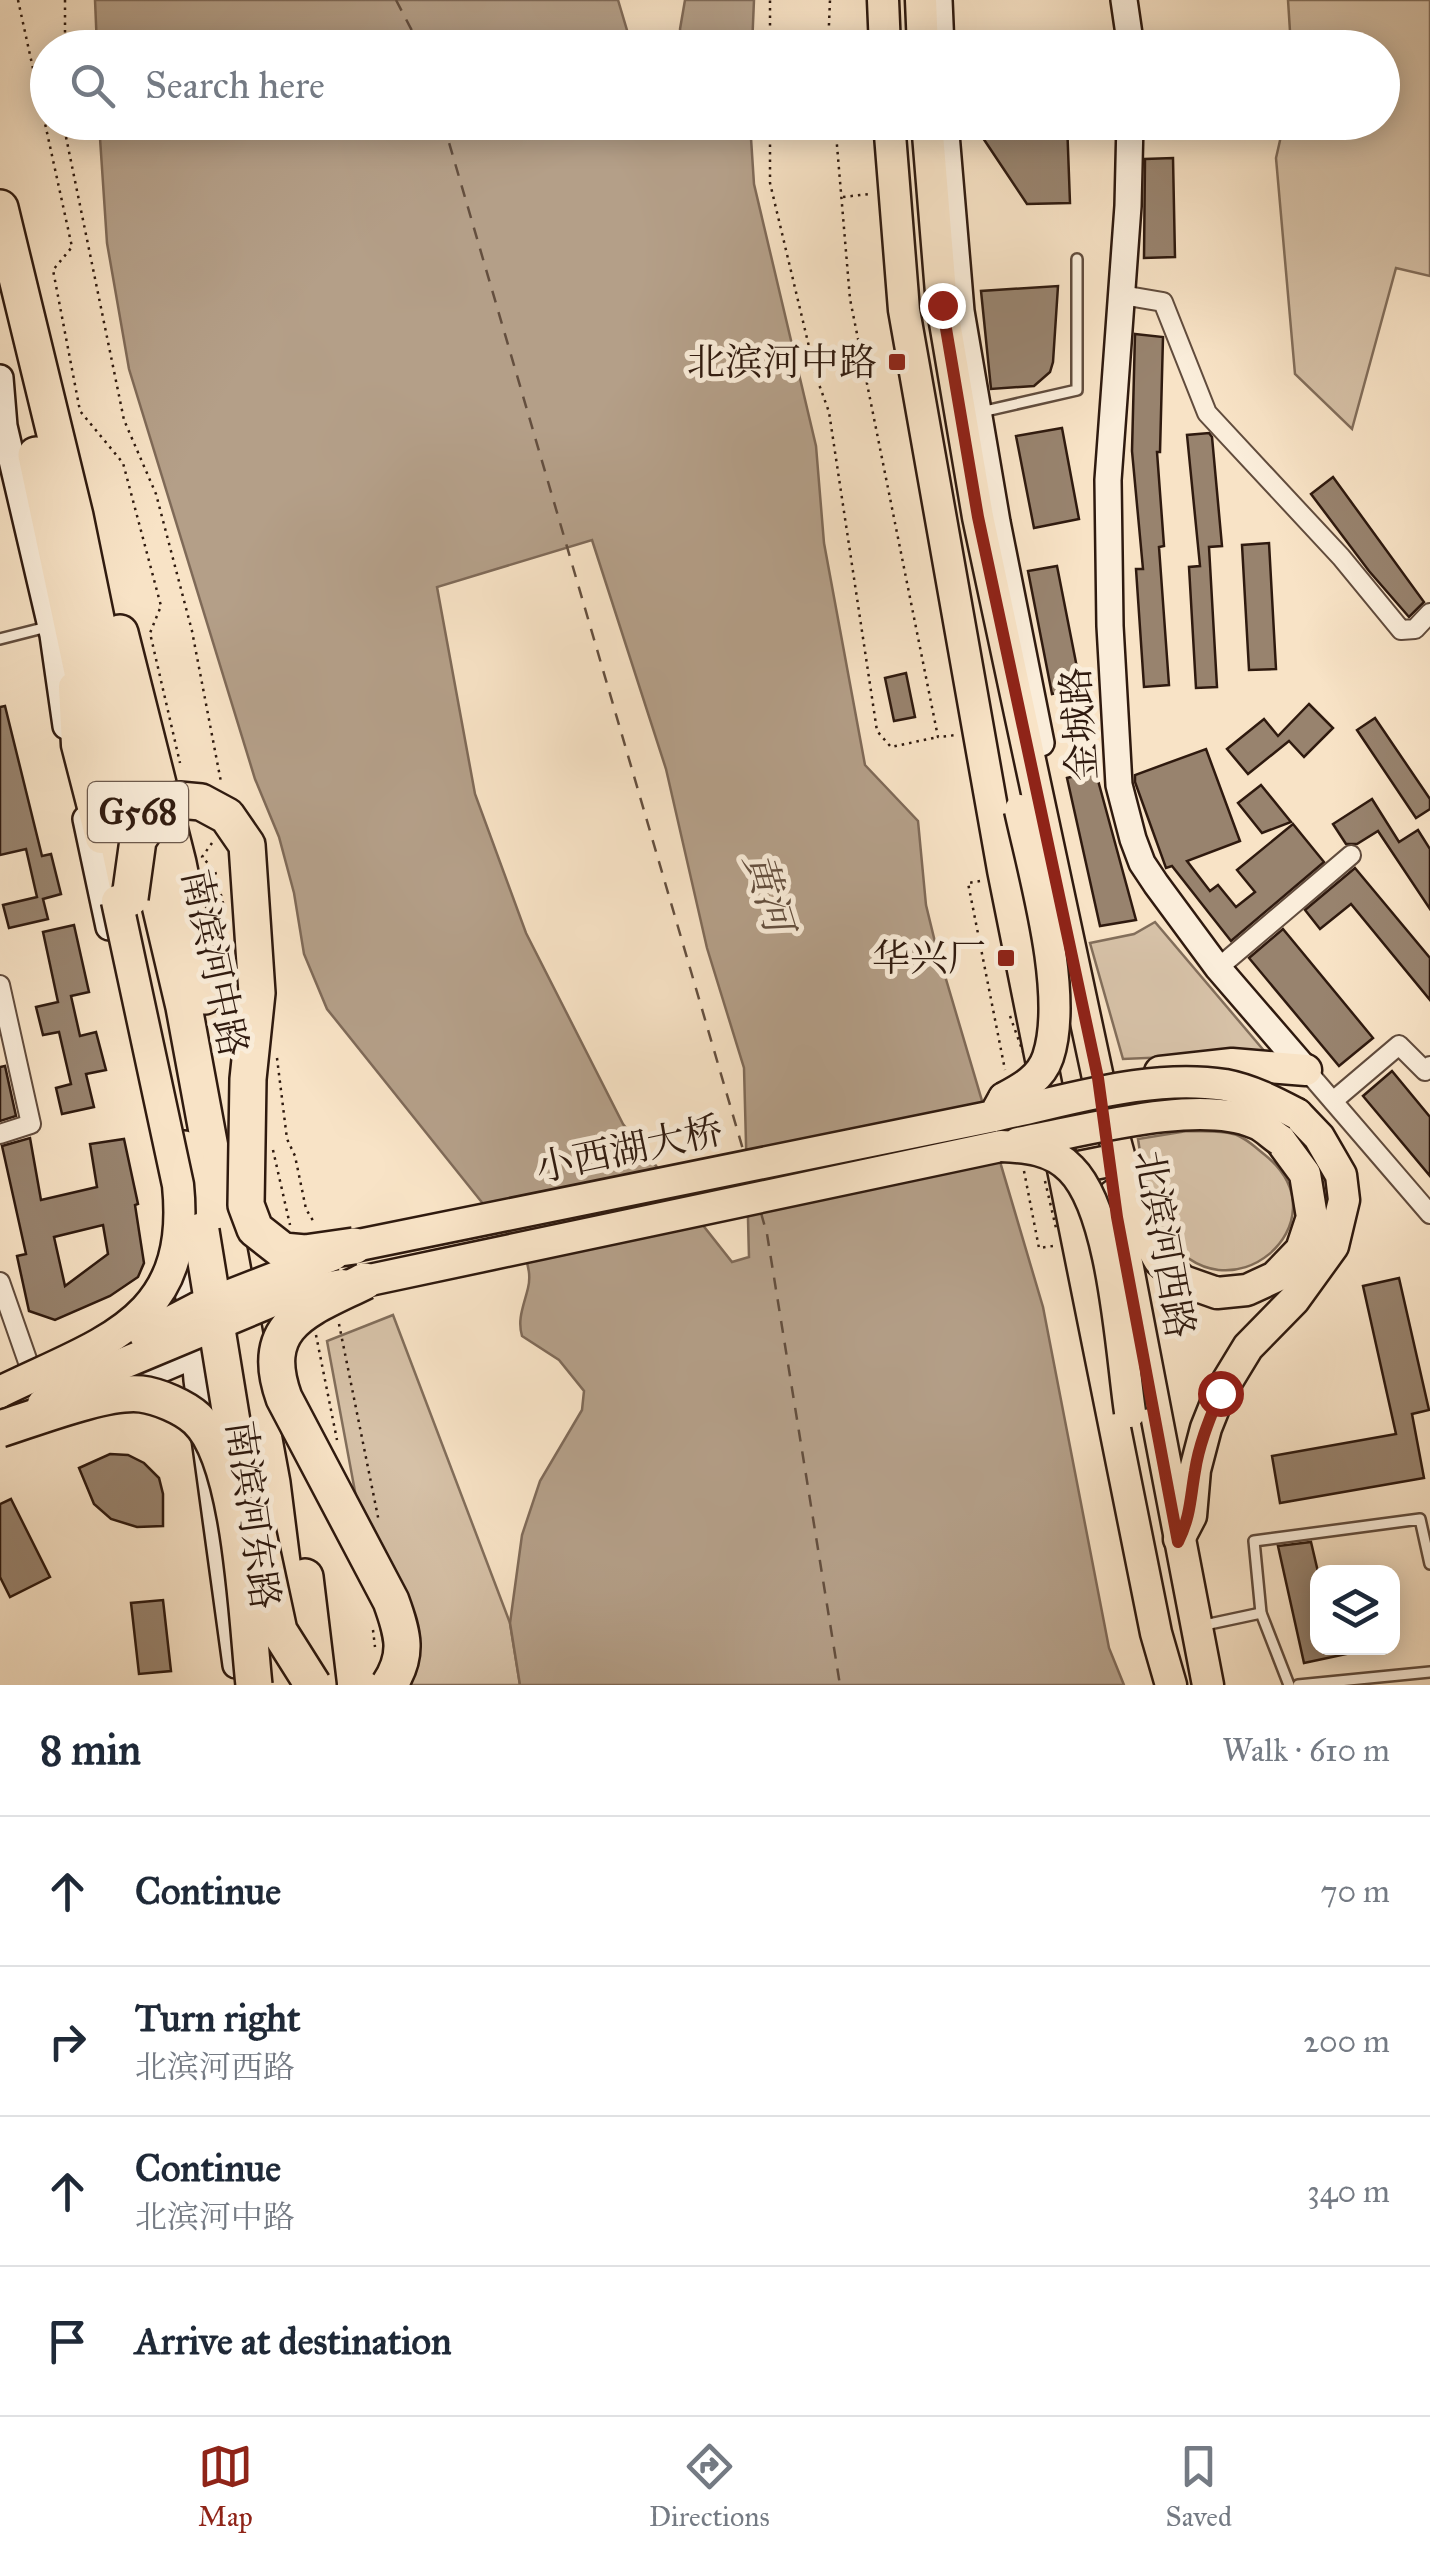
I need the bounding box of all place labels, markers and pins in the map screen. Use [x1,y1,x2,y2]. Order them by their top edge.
place label: 北滨河中路 [687,339,877,385]
marker: 北滨河中路 [886,351,908,373]
place label: 华兴厂 [872,935,986,981]
marker: 华兴厂 [995,947,1017,969]

